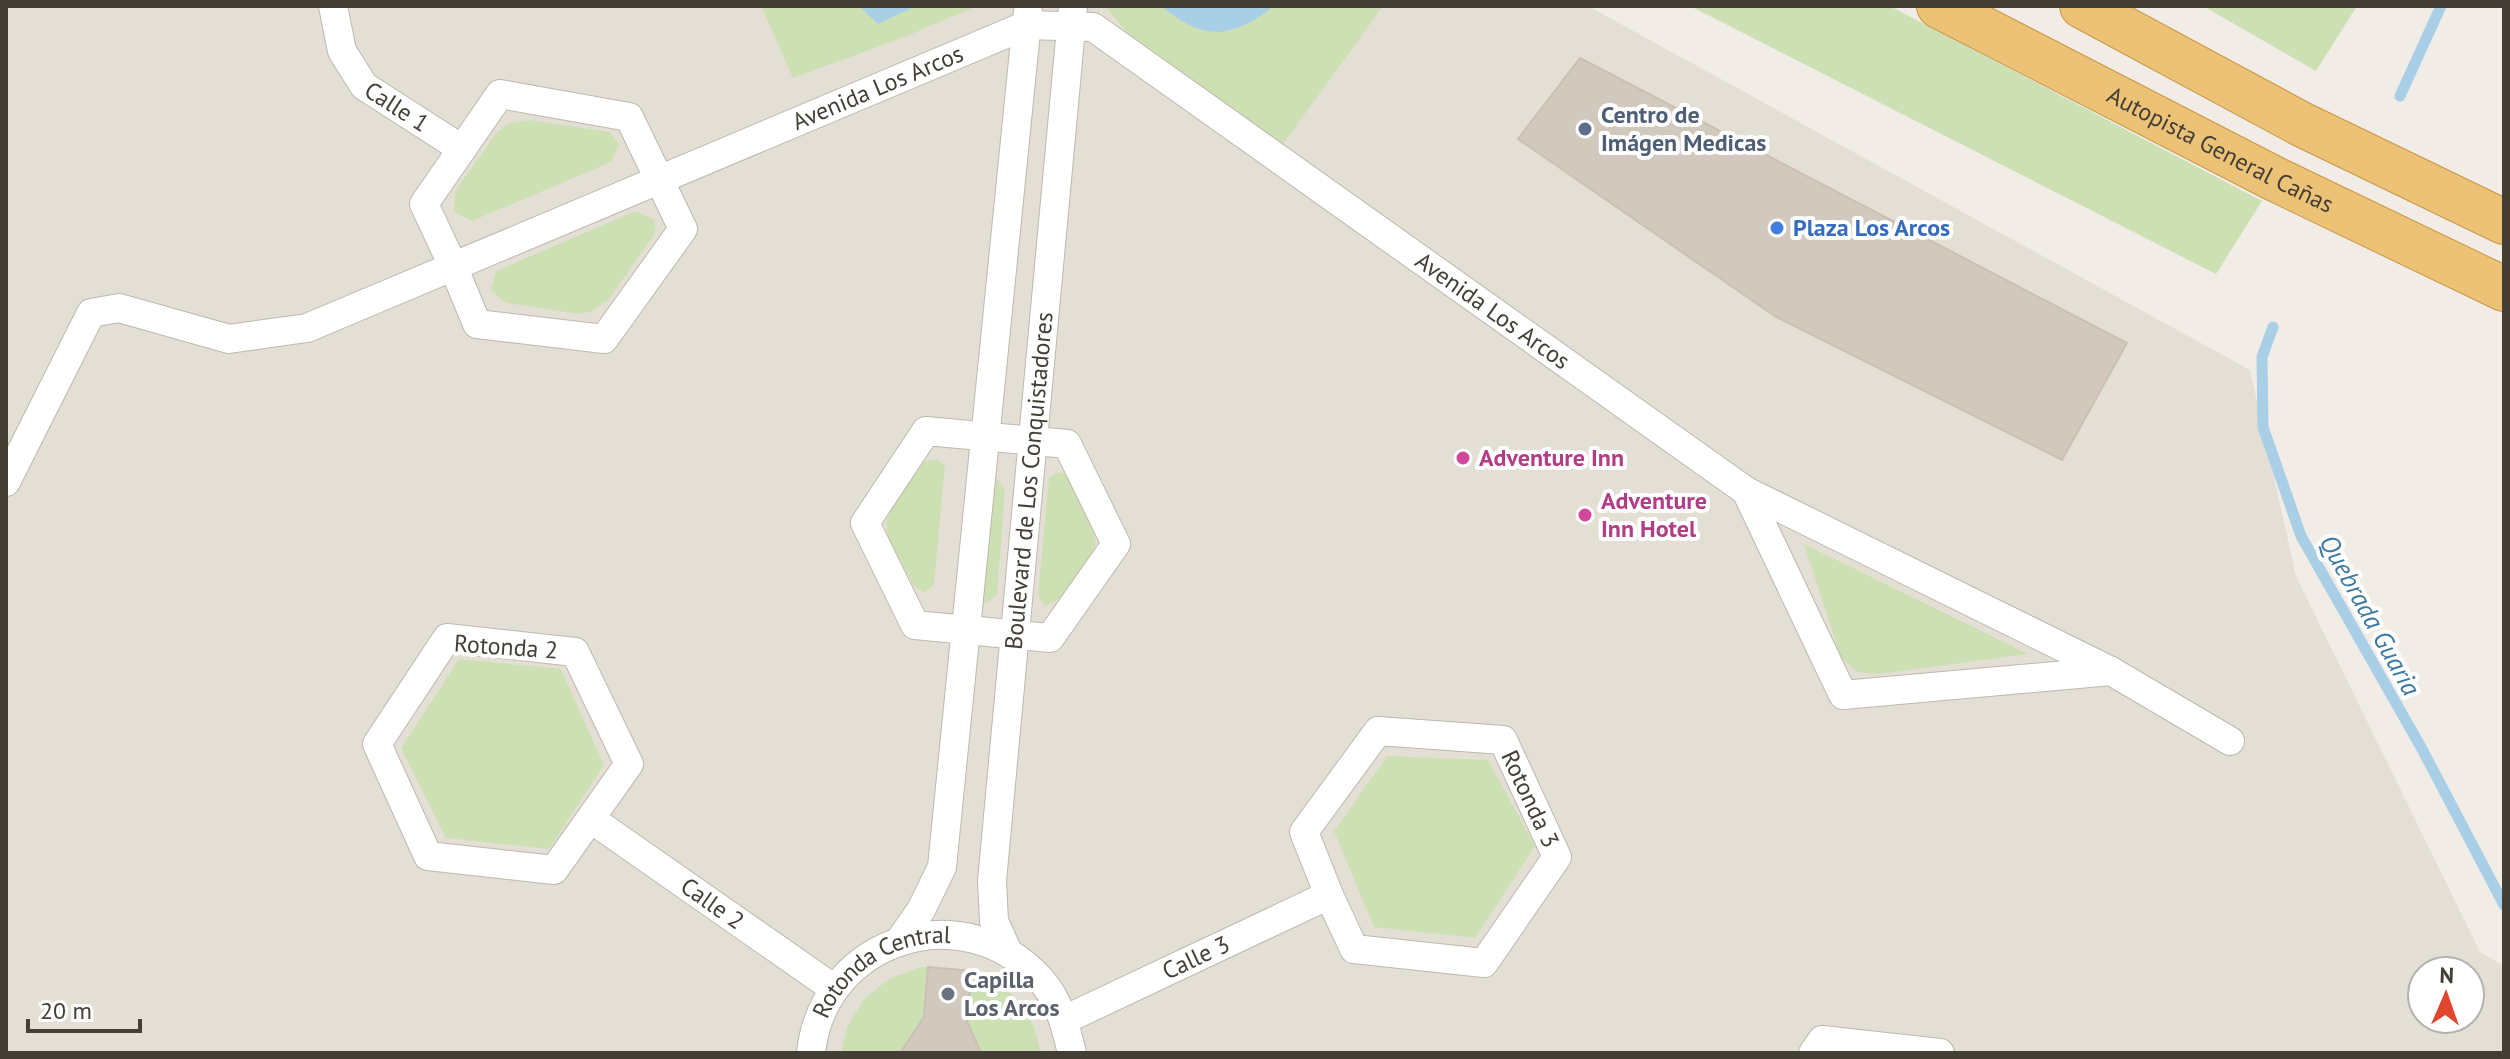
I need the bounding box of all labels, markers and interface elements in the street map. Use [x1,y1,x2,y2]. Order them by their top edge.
street label: Avenida Los Arcos [787,38,968,137]
street label: Calle 1 [359,74,435,139]
street label: Autopista General Cañas [2102,79,2339,220]
place label: Centro de Imágen Medicas [1601,99,1766,158]
marker: Centro de Imágen Medicas [1576,120,1594,138]
place label: Plaza Los Arcos [1793,212,1950,243]
marker: Plaza Los Arcos [1768,219,1786,237]
street label: Avenida Los Arcos [1409,245,1576,376]
street label: Boulevard de Los Conquistadores [998,310,1060,651]
place label: Adventure Inn [1479,442,1624,473]
marker: Adventure Inn [1454,449,1472,467]
place label: Adventure Inn Hotel [1601,485,1707,544]
marker: Adventure Inn Hotel [1576,506,1594,524]
water label: Quebrada Guaria [2313,529,2428,701]
street label: Rotonda 2 [453,627,559,666]
street label: Rotonda 3 [1494,745,1567,853]
street label: Calle 2 [675,870,751,936]
street label: Rotonda Central [805,919,951,1023]
street label: Calle 3 [1157,928,1235,986]
north arrow [2406,955,2486,1035]
text: N [2439,961,2454,989]
place label: Capilla Los Arcos [964,964,1060,1023]
scale bar [28,983,140,1033]
marker: Capilla Los Arcos [939,985,957,1003]
text: 20 m [40,995,92,1026]

